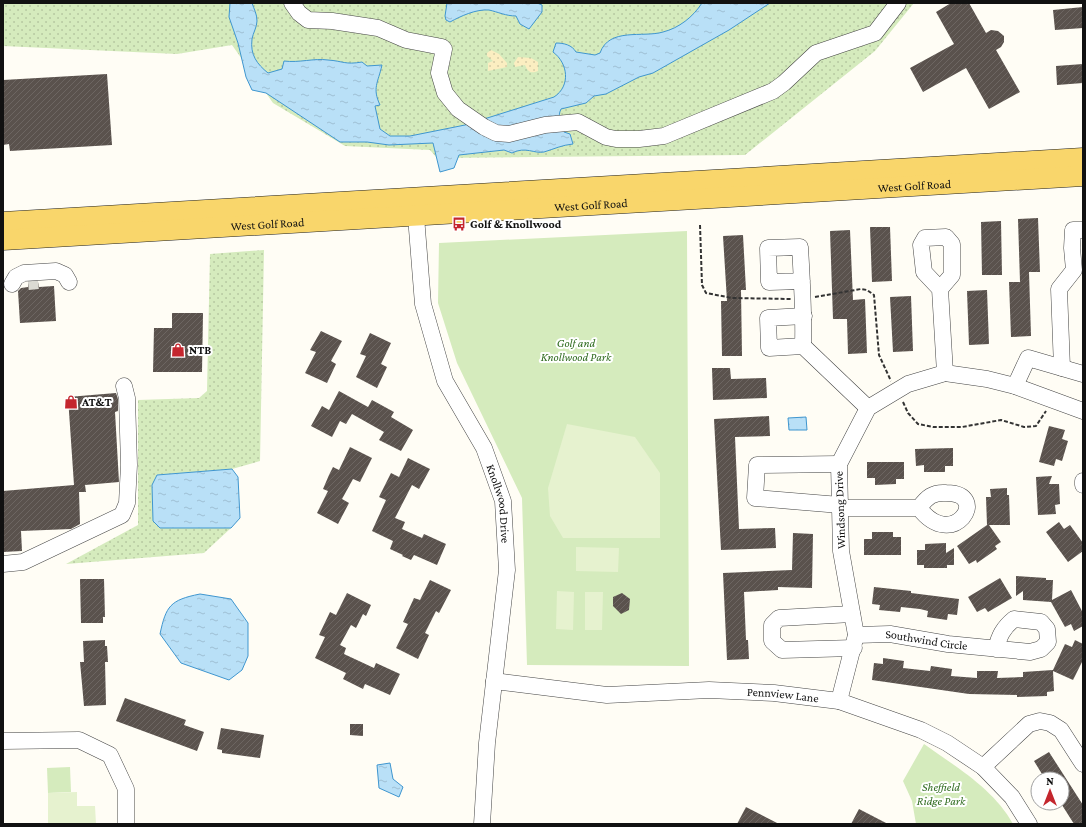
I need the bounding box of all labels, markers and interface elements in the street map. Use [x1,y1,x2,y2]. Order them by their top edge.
street label: West Golf Road [877,177,952,195]
street label: West Golf Road [554,196,629,214]
street label: West Golf Road [230,215,305,233]
bus stop icon: Golf & Knollwood [451,216,467,232]
place label: Golf & Knollwood [470,217,562,231]
park label: Golf and Knollwood Park [541,336,612,364]
shop icon: NTB [170,342,186,358]
place label: NTB [189,343,211,357]
shop icon: AT&T [63,394,79,410]
place label: AT&T [81,395,112,409]
street label: Knollwood Drive [483,462,512,544]
street label: Windsong Drive [832,471,848,549]
street label: Southwind Circle [885,627,968,653]
street label: Pennview Lane [747,685,820,705]
north arrow [1030,771,1070,811]
text: N [1046,775,1054,787]
park label: Sheffield Ridge Park [917,780,966,808]

